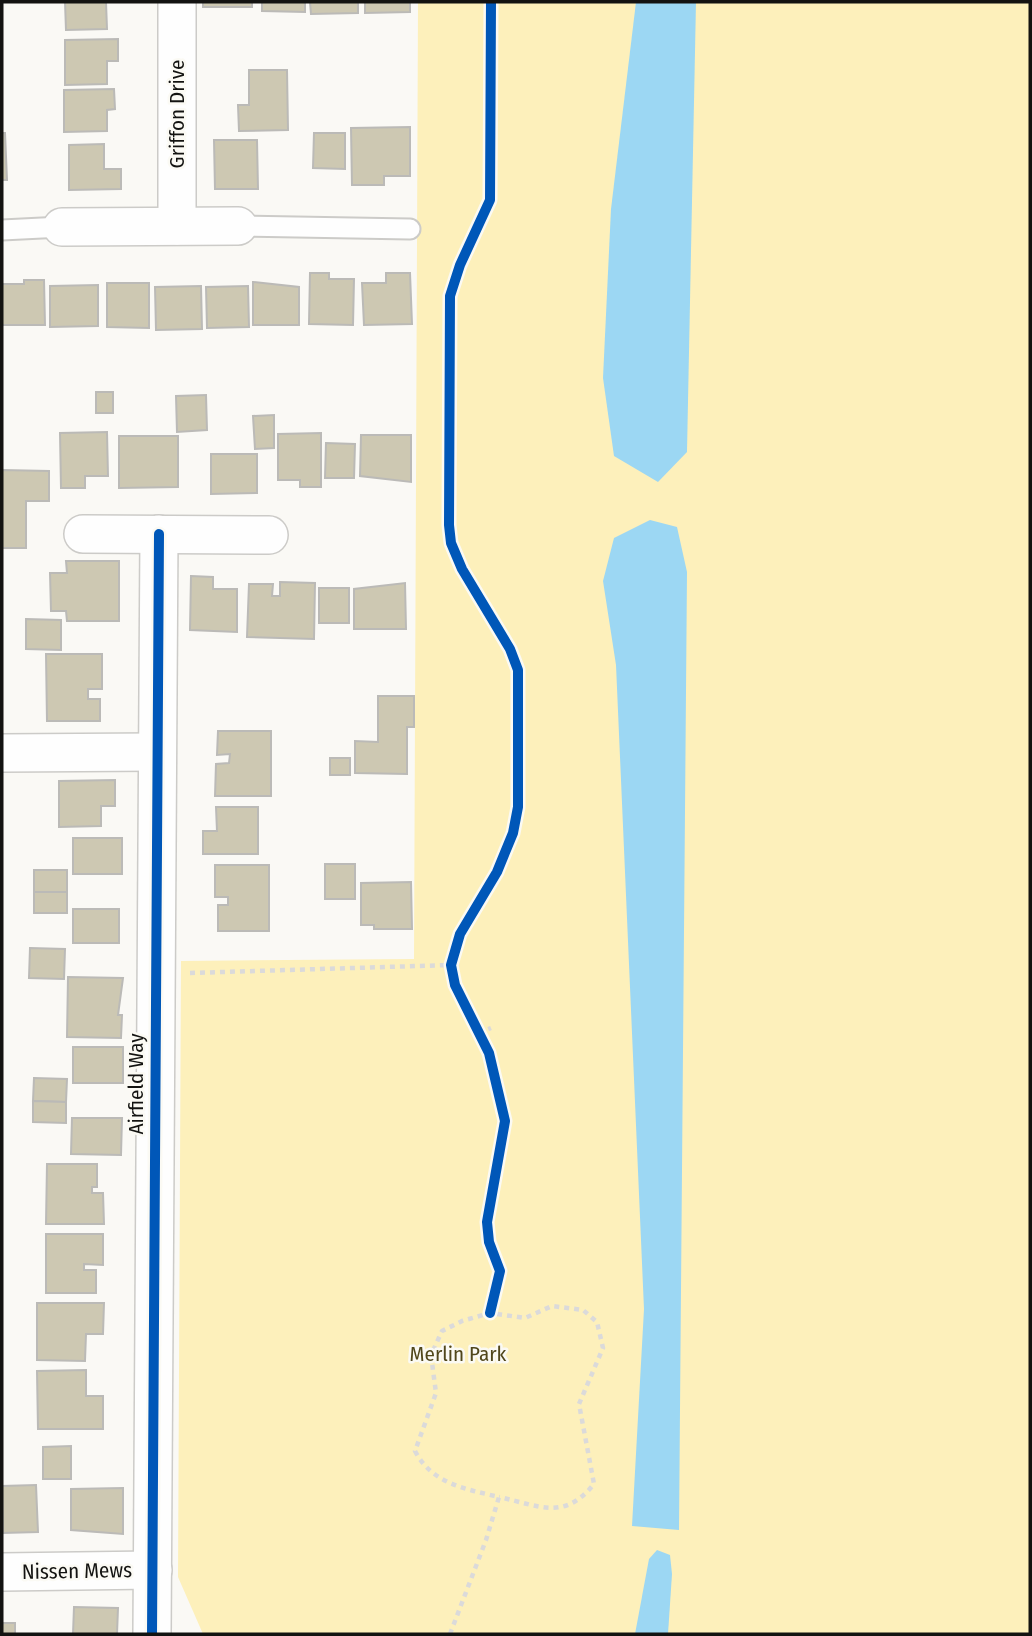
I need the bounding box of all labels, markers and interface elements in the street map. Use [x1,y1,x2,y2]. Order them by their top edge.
street label: Griffon Drive [164,60,190,168]
street label: Airfield Way [123,1033,149,1135]
park label: Merlin Park [410,1341,507,1367]
street label: Nissen Mews [22,1557,132,1585]

